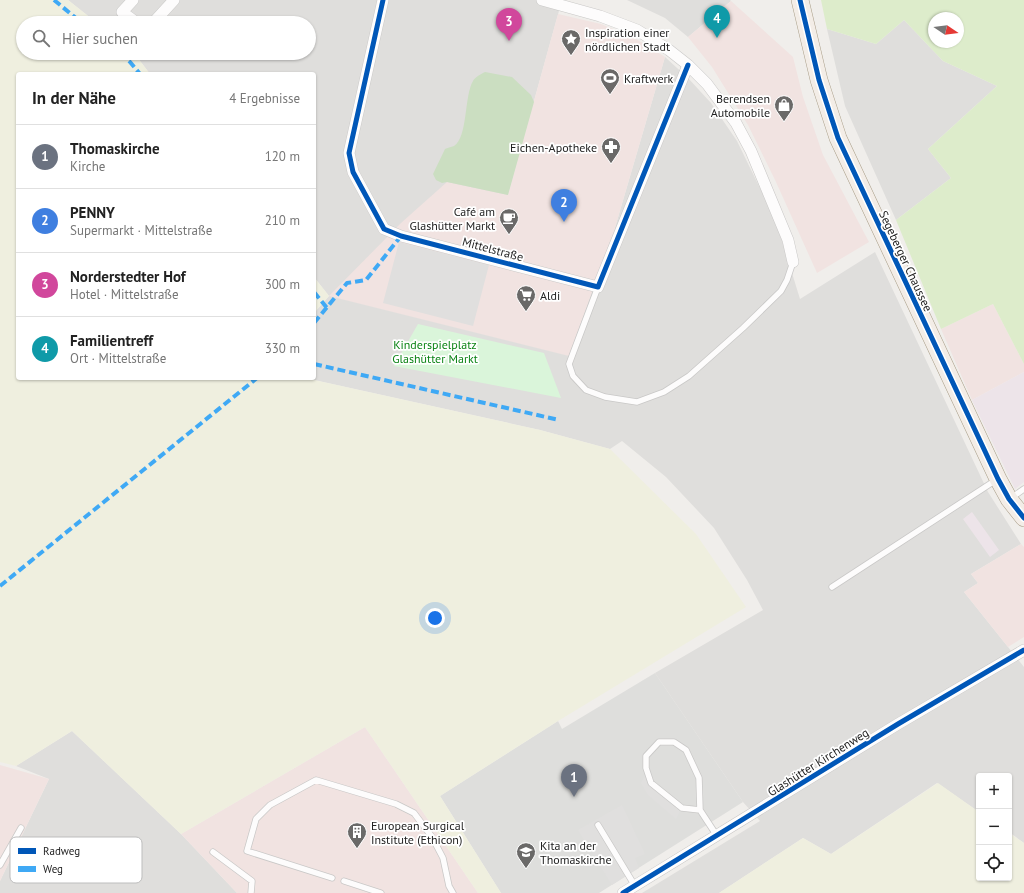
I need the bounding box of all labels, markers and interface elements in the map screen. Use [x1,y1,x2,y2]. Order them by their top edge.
pin: 4 [704,5,730,38]
pin: 3 [496,8,522,41]
north arrow [928,12,964,48]
search box [16,16,316,60]
place label: Inspiration einer nördlichen Stadt [585,25,670,54]
icon: search [30,27,52,49]
place icon: Inspiration einer nördlichen Stadt [560,28,582,56]
text: Hier suchen [62,29,138,48]
sports icon: Kraftwerk [599,67,621,95]
place label: Kraftwerk [624,71,674,86]
text: In der Nähe [32,87,116,109]
text: 4 Ergebnisse [229,90,300,107]
place label: Berendsen Automobile [711,91,770,120]
shop icon: Berendsen Automobile [773,94,795,122]
pharmacy icon: Eichen-Apotheke [600,136,622,164]
text: Thomaskirche [70,139,160,158]
place label: Eichen-Apotheke [510,140,597,155]
text: 1 [41,148,49,165]
text: 120 m [265,148,300,165]
text: Kirche [70,158,105,175]
pin: 2 [551,189,577,222]
text: PENNY [70,203,115,222]
place label: Café am Glashütter Markt [409,204,495,233]
cafe icon: Café am Glashütter Markt [498,207,520,235]
street label: Segeberger Chaussee [876,208,936,314]
text: 2 [41,212,49,229]
text: 210 m [265,212,300,229]
text: Supermarkt · Mittelstraße [70,222,212,239]
street label: Mittelstraße [461,234,525,264]
text: Norderstedter Hof [70,267,186,286]
text: 3 [41,276,49,293]
text: 300 m [265,276,300,293]
supermarket icon: Aldi [515,284,537,312]
text: Hotel · Mittelstraße [70,286,179,303]
place label: Aldi [540,288,560,303]
text: Familientreff [70,331,153,350]
park label: Kinderspielplatz Glashütter Markt [392,337,478,366]
text: 4 [41,340,49,357]
text: 330 m [265,340,300,357]
text: Ort · Mittelstraße [70,350,166,367]
your location [425,608,445,628]
street label: Glashütter Kirchenweg [765,725,871,799]
pin: 1 [561,764,587,797]
map controls [976,773,1012,881]
button: + [976,773,1012,809]
button: − [976,809,1012,845]
place label: European Surgical Institute (Ethicon) [371,818,465,847]
building icon: European Surgical Institute (Ethicon) [346,821,368,849]
legend [10,837,142,883]
place label: Kita an der Thomaskirche [540,838,612,867]
school or university icon: Kita an der Thomaskirche [515,841,537,869]
text: Radweg [43,844,80,858]
button: locate [976,845,1012,881]
text: Weg [43,862,63,876]

